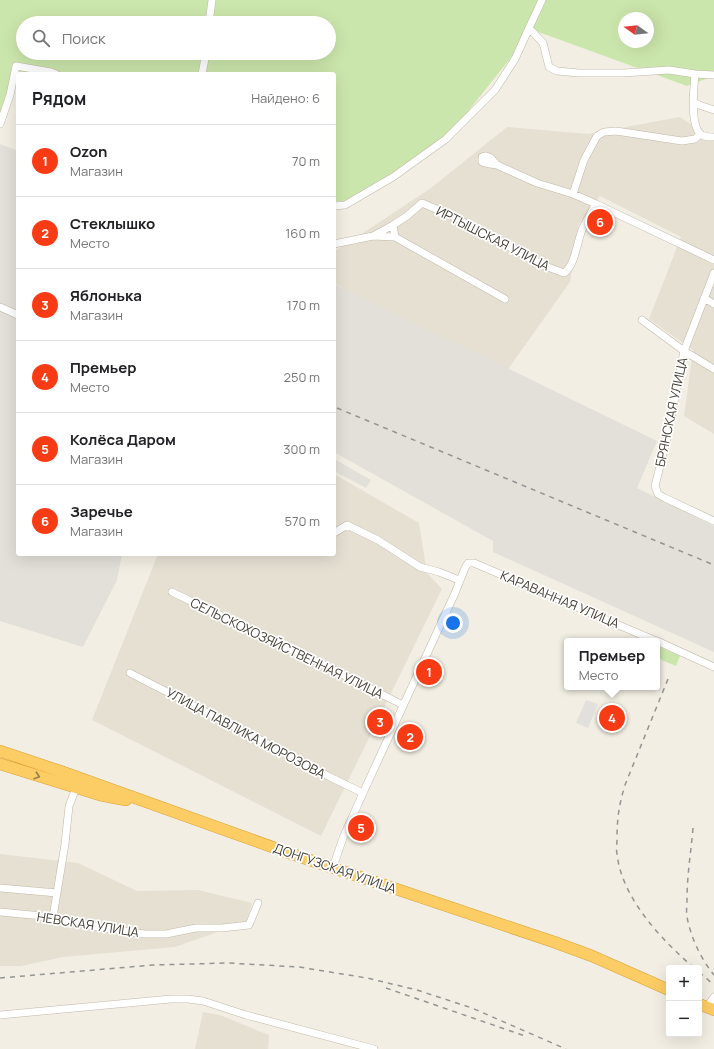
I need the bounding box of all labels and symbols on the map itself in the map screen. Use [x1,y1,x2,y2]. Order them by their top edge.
north arrow [618,12,654,48]
street label: ИРТЫШСКАЯ УЛИЦА [433,202,553,274]
pin: 6 [587,207,613,237]
street label: БРЯНСКАЯ УЛИЦА [651,356,691,468]
street label: КАРАВАННАЯ УЛИЦА [498,566,622,632]
street label: СЕЛЬСКОХОЗЯЙСТВЕННАЯ УЛИЦА [187,593,387,703]
your location [443,613,463,633]
pin: 1 [416,657,442,687]
street label: УЛИЦА ПАВЛИКА МОРОЗОВА [163,683,329,783]
pin: 4 [599,703,625,733]
pin: 3 [367,707,393,737]
pin: 2 [397,722,423,752]
one-way arrow [33,771,40,779]
pin: 5 [348,813,374,843]
street label: ДОНГУЗСКАЯ УЛИЦА [271,839,399,897]
street label: НЕВСКАЯ УЛИЦА [36,907,140,941]

